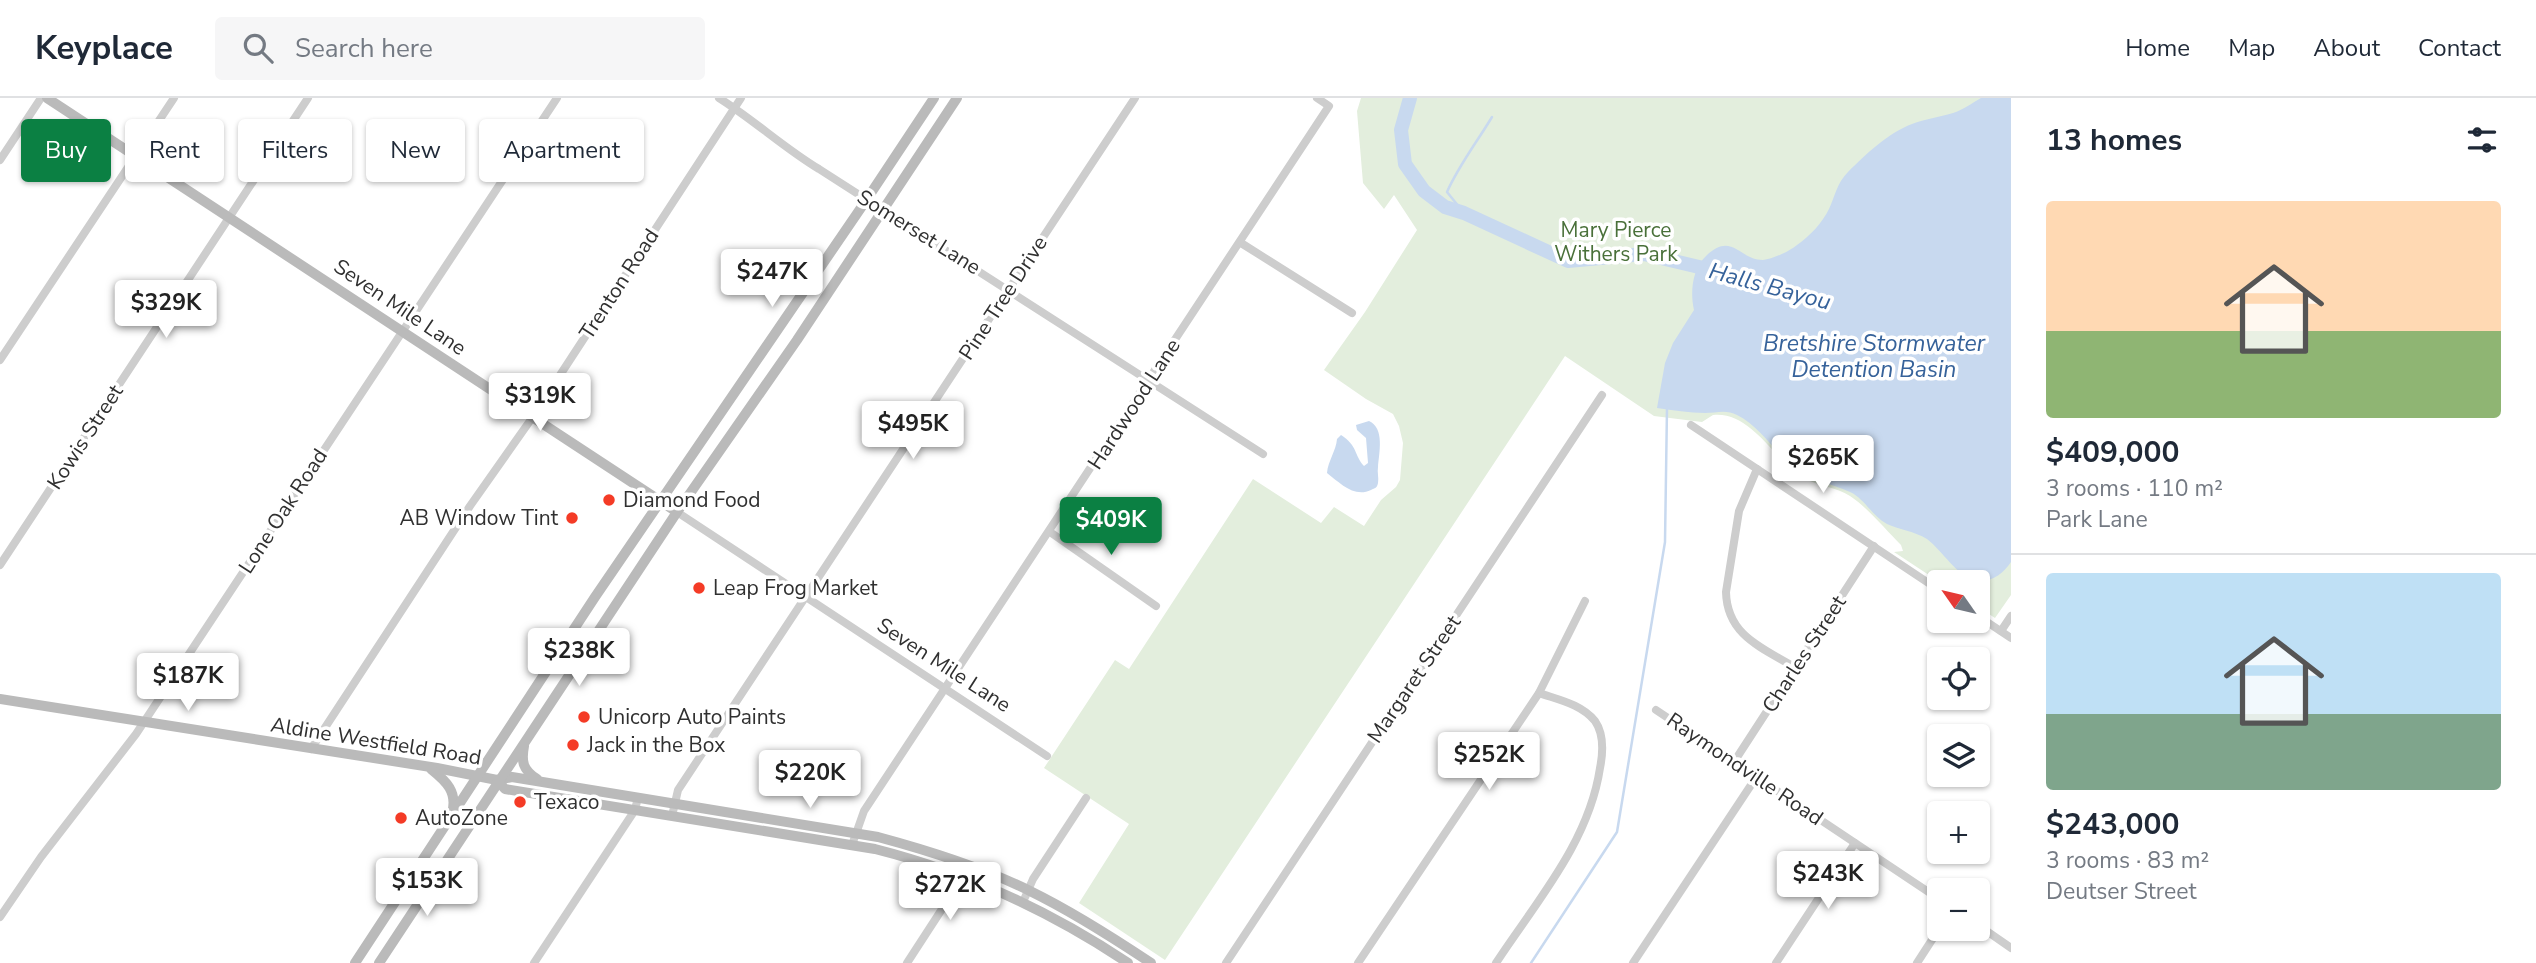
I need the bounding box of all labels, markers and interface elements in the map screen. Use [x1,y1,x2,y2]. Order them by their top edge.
search box [215,17,705,80]
text: Keyplace [35,26,173,71]
icon: search [239,29,277,67]
text: Search here [295,31,433,66]
text: Home [2125,32,2190,64]
text: Map [2228,32,2275,64]
text: About [2313,32,2380,64]
text: Contact [2418,32,2501,64]
chip: Buy [21,119,111,182]
chip: Rent [125,119,224,182]
chip: Filters [238,119,352,182]
chip: New [366,119,465,182]
chip: Apartment [479,119,644,182]
text: 13 homes [2046,120,2182,161]
icon: filters [2463,121,2501,159]
street label: Somerset Lane [852,183,986,281]
park label: Mary Pierce Withers Park [1554,216,1678,268]
street label: Trenton Road [573,223,665,345]
street label: Pine Tree Drive [952,231,1054,365]
icon: home [2211,246,2337,372]
pin: $247K [723,250,821,309]
street label: Seven Mile Lane [328,252,472,362]
water label: Halls Bayou [1705,255,1834,318]
text: $247K [737,256,807,287]
pin: $329K [117,280,215,340]
text: $329K [131,287,201,318]
water label: Bretshire Stormwater Detention Basin [1763,328,1986,385]
street label: Hardwood Lane [1081,333,1187,475]
pin: $319K [491,374,589,433]
street label: Kowis Street [41,379,130,495]
text: $319K [505,380,575,411]
pin: $495K [864,402,962,461]
text: $495K [878,408,948,439]
text: $409,000 [2046,432,2179,473]
pin: $265K [1774,436,1872,495]
text: $265K [1788,442,1858,473]
street label: Lone Oak Road [232,443,334,579]
text: 3 rooms · 110 m² [2046,473,2223,504]
place label: Diamond Food [623,486,761,514]
marker: Diamond Food [601,492,617,508]
pin: $409K [1062,498,1160,557]
place label: AB Window Tint [400,504,559,532]
text: $409K [1076,504,1146,535]
text: Park Lane [2046,504,2148,535]
marker: AB Window Tint [564,510,580,526]
north arrow [1927,570,1990,634]
map controls [1927,570,1990,941]
place label: Leap Frog Market [713,574,878,602]
marker: Leap Frog Market [691,580,707,596]
street label: Charles Street [1756,589,1853,718]
street label: Margaret Street [1361,609,1467,748]
street label: Seven Mile Lane [872,611,1016,719]
icon: home [2211,618,2337,744]
pin: $238K [530,628,628,688]
text: $238K [544,635,614,666]
button: locate [1927,647,1990,710]
pin: $187K [139,654,237,713]
text: $187K [153,660,223,691]
place label: Unicorp Auto Paints [598,703,786,731]
street label: Raymondville Road [1661,706,1829,832]
marker: Unicorp Auto Paints [576,709,592,725]
street label: Aldine Westfield Road [269,711,483,771]
button: layers [1927,724,1990,787]
place label: Jack in the Box [586,731,725,759]
pin: $252K [1440,732,1538,792]
marker: Jack in the Box [565,737,581,753]
text: $252K [1454,739,1524,770]
pin: $220K [761,750,859,810]
text: $220K [775,757,845,788]
place label: Texaco [534,788,599,816]
marker: Texaco [512,794,528,810]
button: + [1927,801,1990,864]
place label: AutoZone [415,804,508,832]
text: $243,000 [2046,804,2179,845]
marker: AutoZone [393,810,409,826]
text: 3 rooms · 83 m² [2046,845,2209,876]
pin: $243K [1779,852,1877,911]
pin: $153K [378,858,476,918]
text: $243K [1793,858,1863,889]
pin: $272K [901,862,999,922]
text: $153K [392,865,462,896]
text: $272K [915,869,985,900]
text: Deutser Street [2046,876,2196,907]
button: − [1927,878,1990,941]

